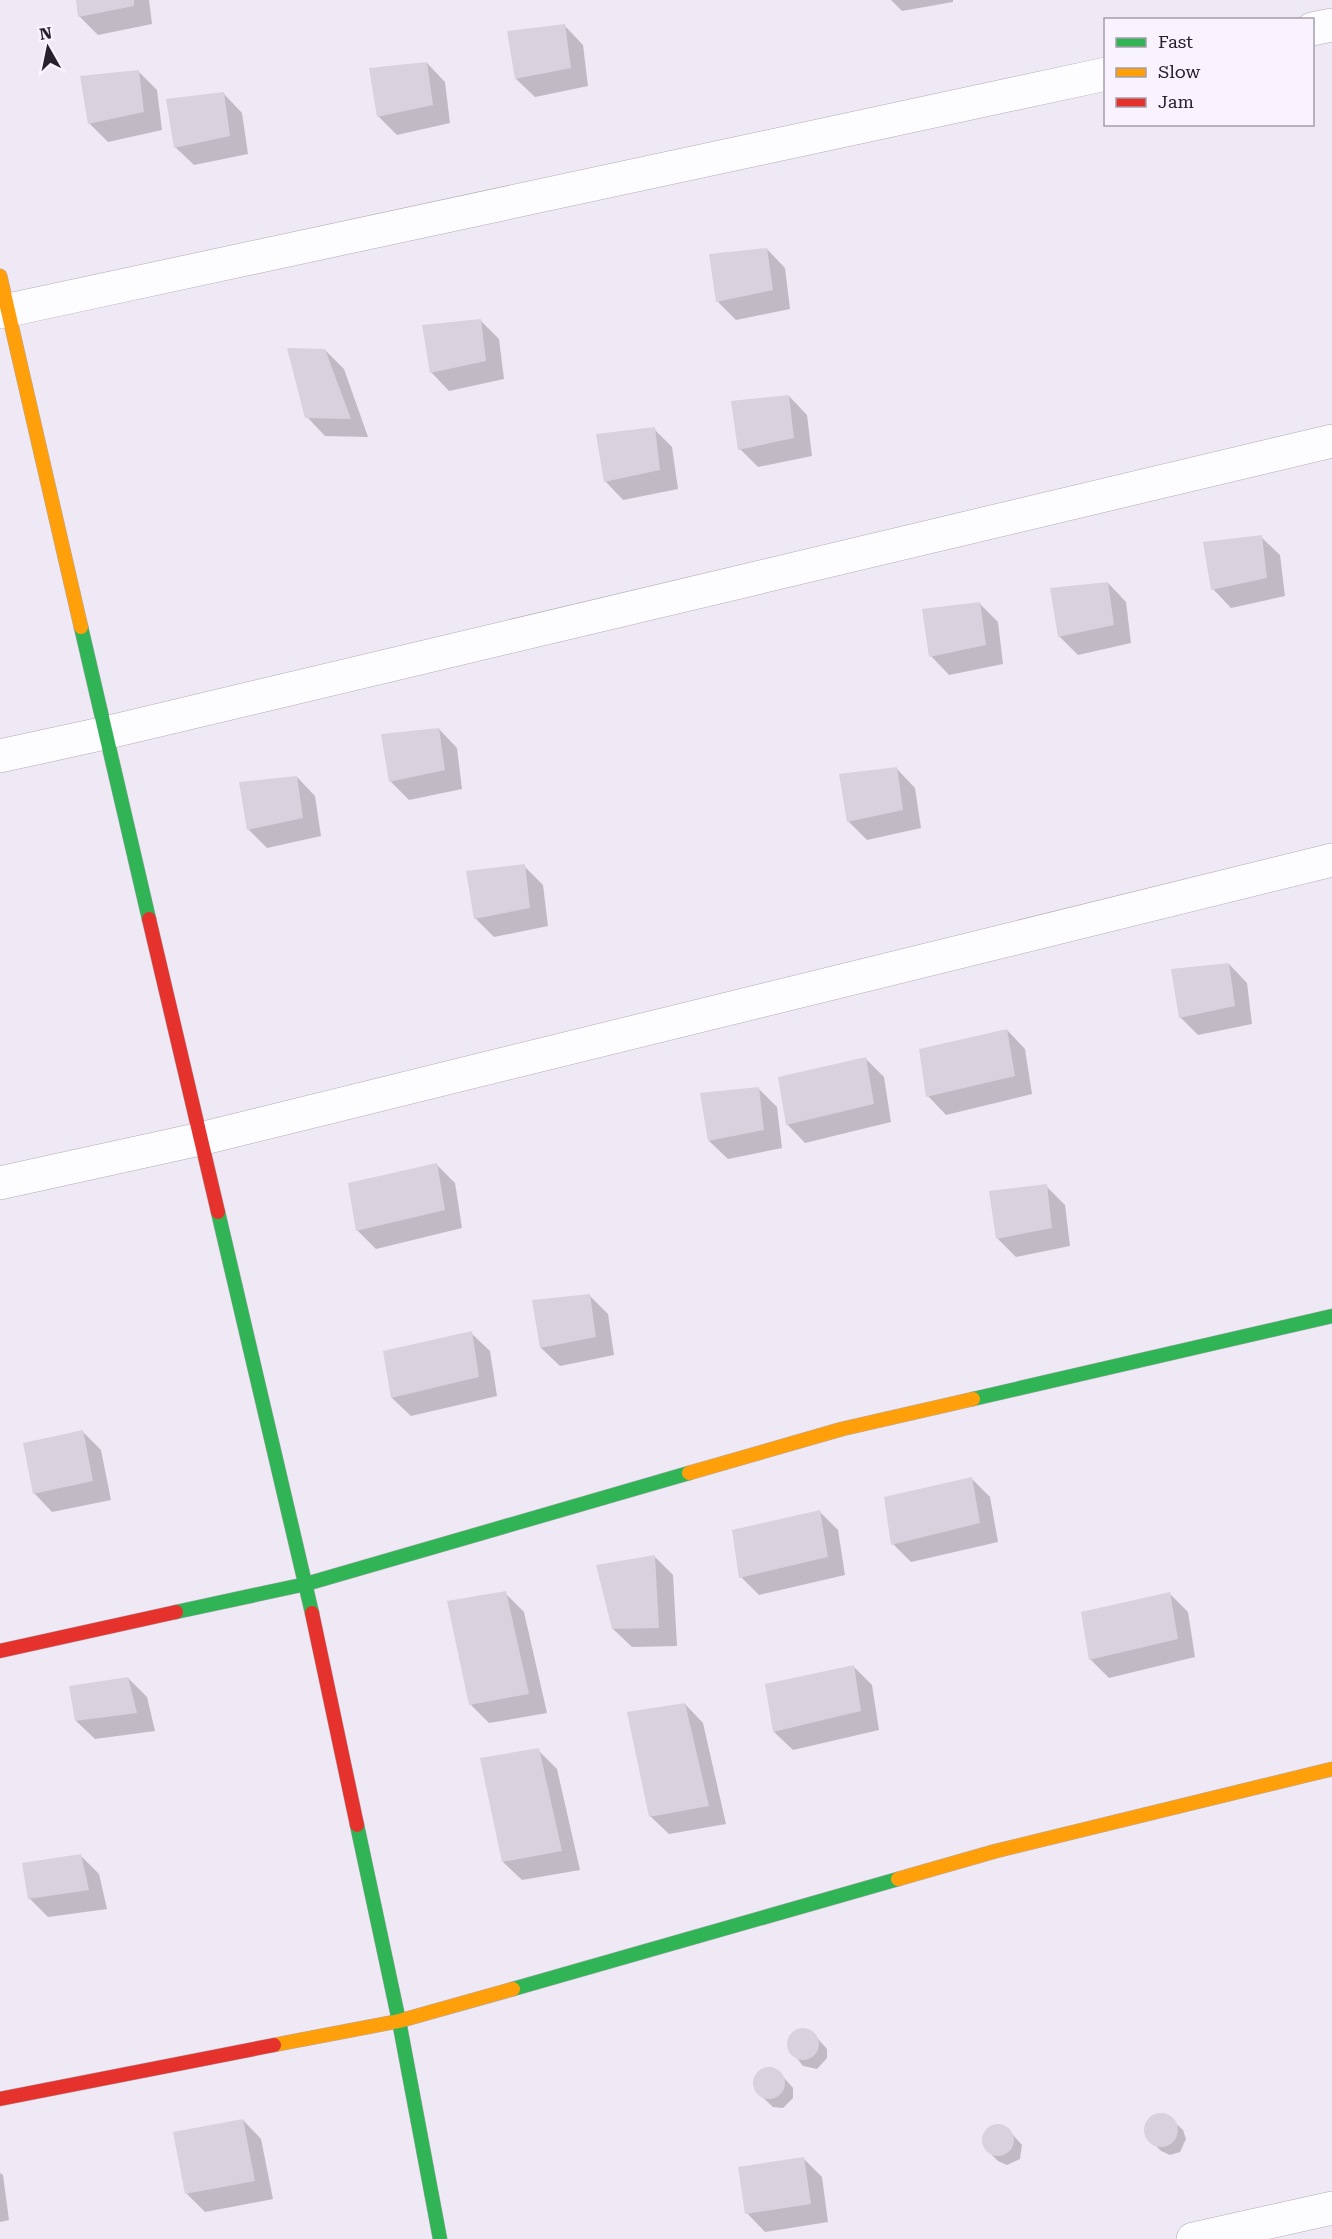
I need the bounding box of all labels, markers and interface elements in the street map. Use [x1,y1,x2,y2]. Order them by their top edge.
north arrow [18,18,78,78]
legend [1104,18,1314,126]
text: N [38,23,53,44]
text: Fast [1158,31,1193,52]
text: Slow [1158,61,1200,82]
text: Jam [1158,91,1194,112]

